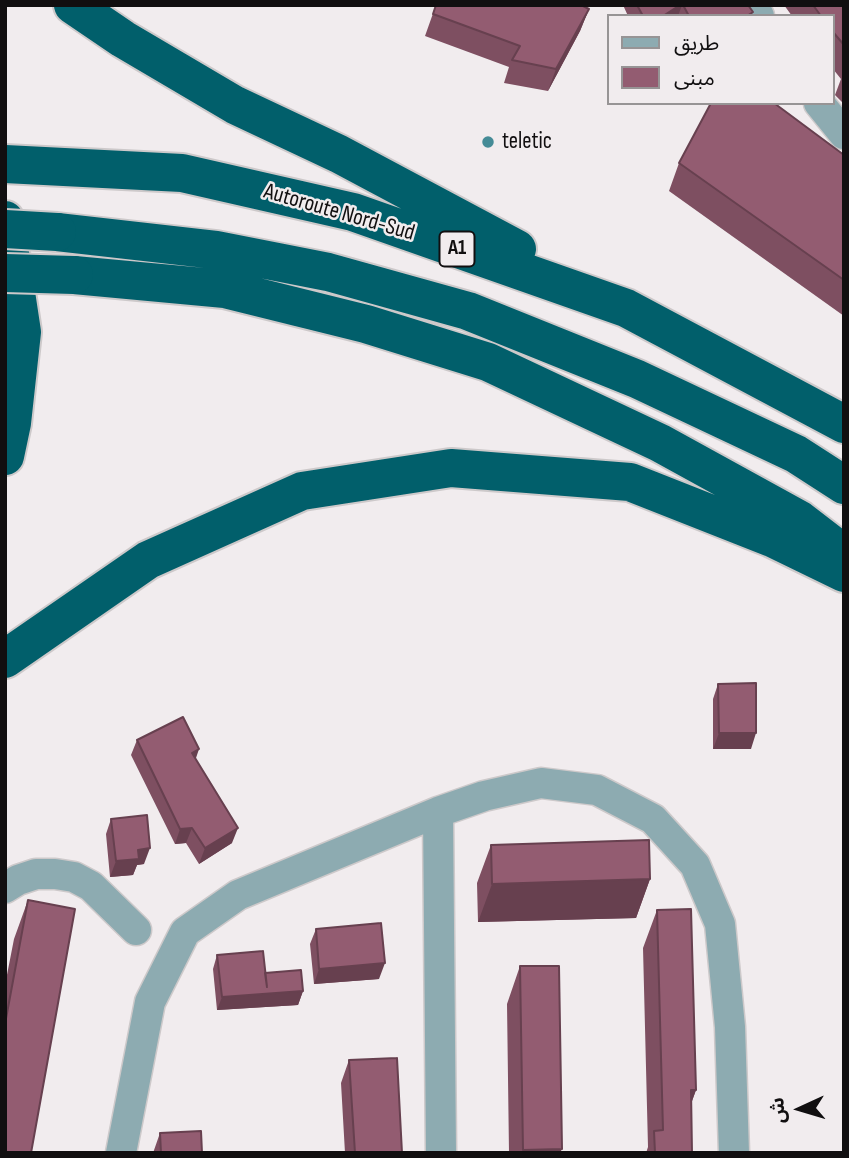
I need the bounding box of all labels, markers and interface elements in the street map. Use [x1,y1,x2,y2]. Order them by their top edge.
legend [608,14,835,105]
text: طريق [674,31,719,56]
text: مبنى [674,66,715,91]
place label: teletic [502,128,552,156]
marker: teletic [480,134,496,150]
street label: Autoroute Nord-Sud [261,178,417,248]
road number: A1 [440,232,475,266]
north arrow [765,1074,835,1144]
text: ش [766,1097,791,1124]

